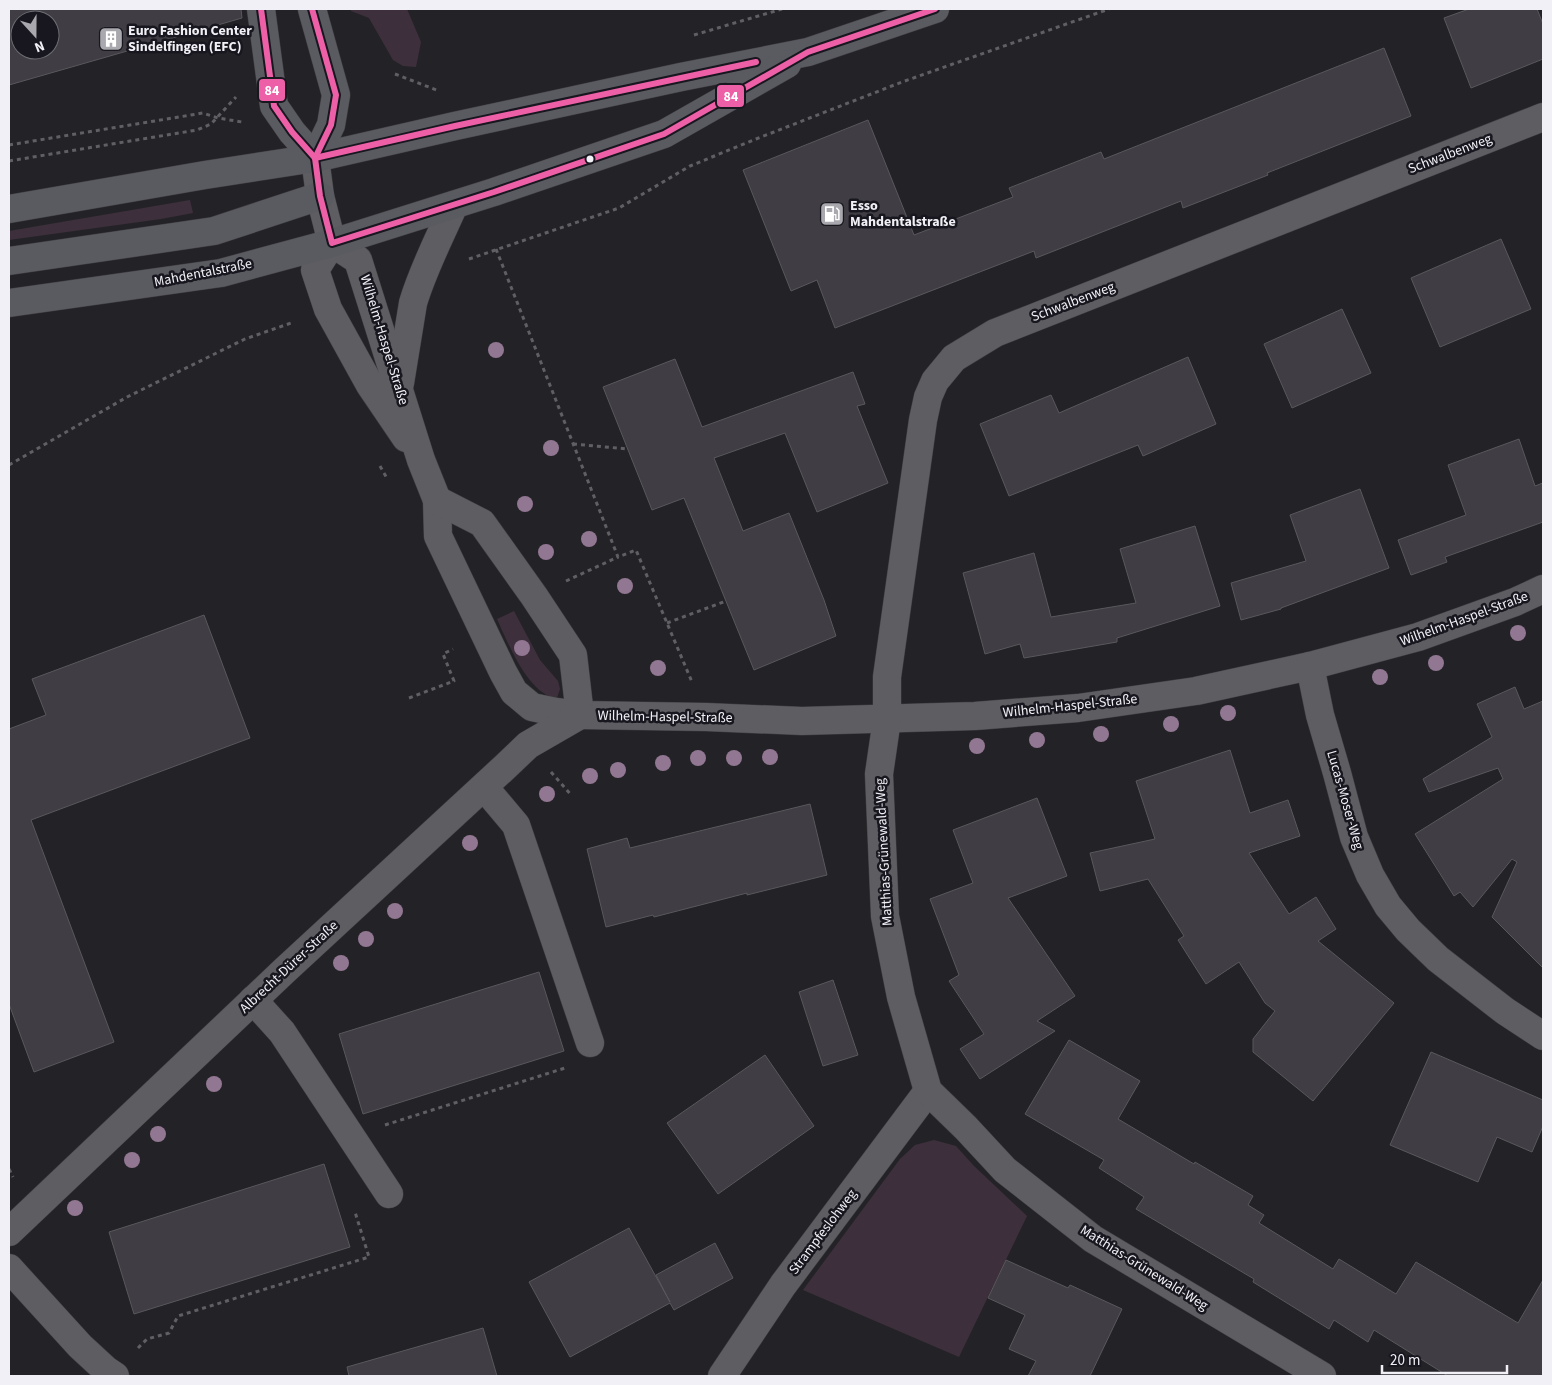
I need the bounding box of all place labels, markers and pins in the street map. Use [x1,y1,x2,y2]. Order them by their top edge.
place label: Euro Fashion Center Sindelfingen (EFC) [128,21,252,57]
building icon: Euro Fashion Center Sindelfingen (EFC) [98,26,124,52]
unlabelled marker [585,154,595,164]
place label: Esso Mahdentalstraße [850,196,956,232]
fuel station icon: Esso Mahdentalstraße [819,201,845,227]

